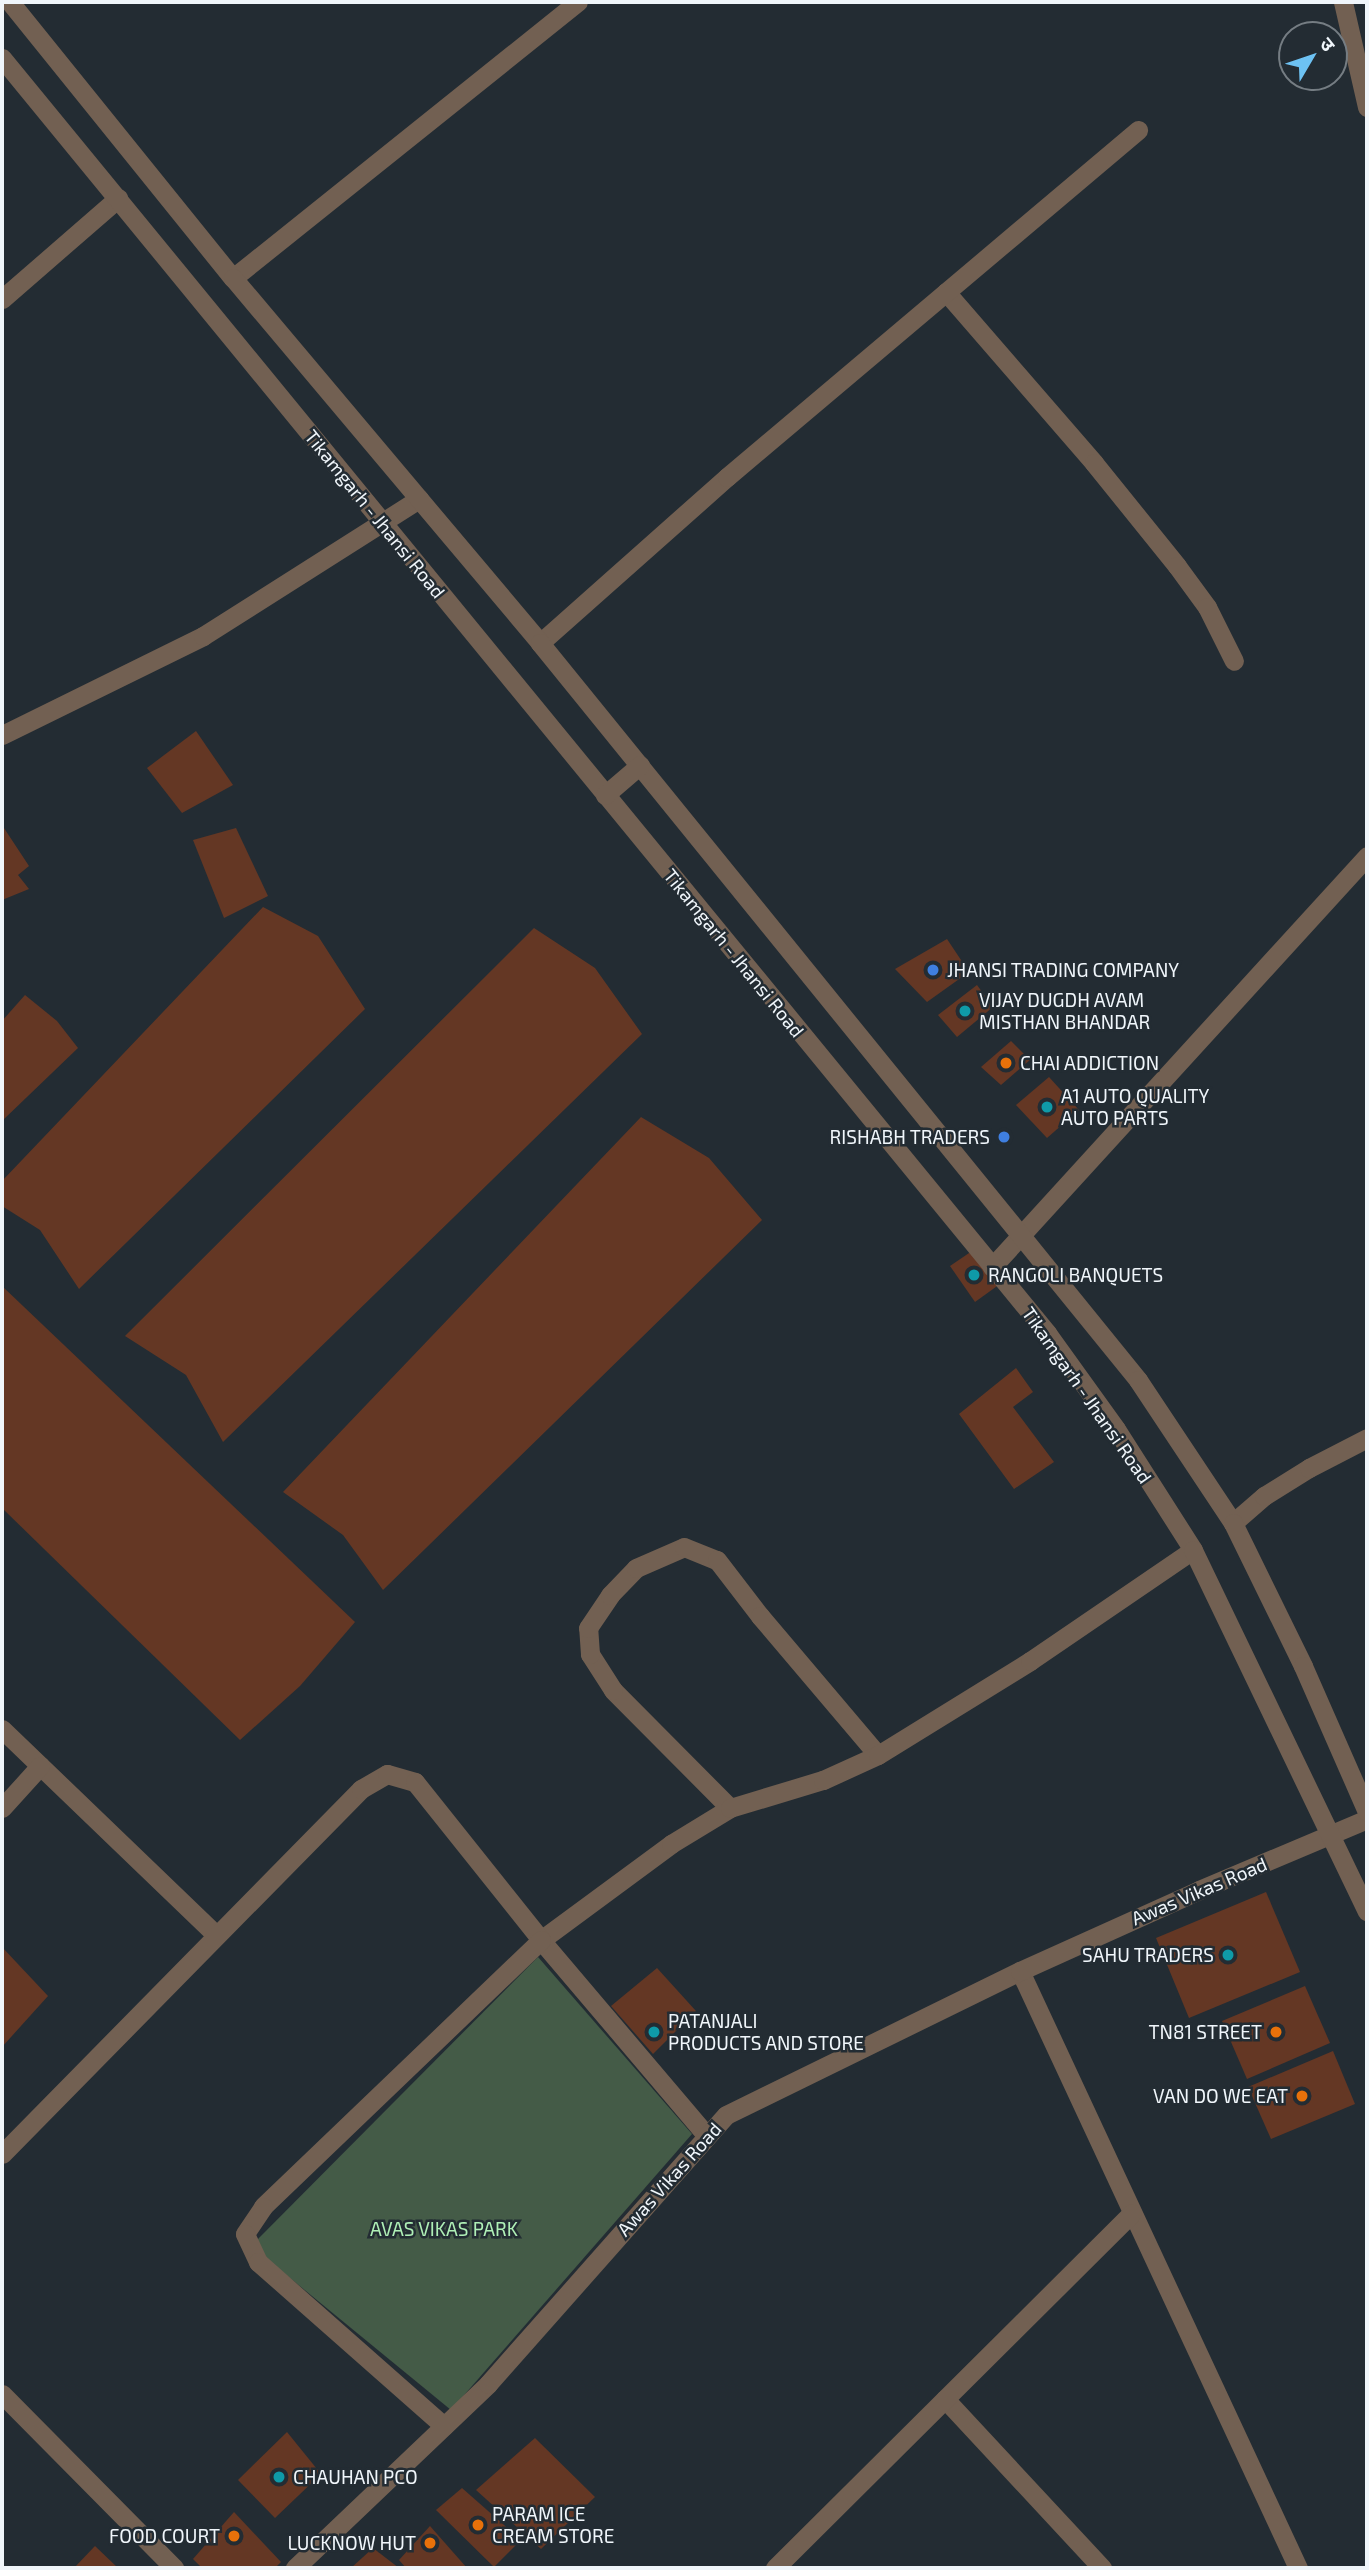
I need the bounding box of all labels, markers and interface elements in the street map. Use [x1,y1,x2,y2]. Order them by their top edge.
north arrow [1278,21,1348,91]
text: उ [1316,32,1341,55]
street label: Tikamgarh - Jhansi Road [300,425,450,603]
street label: Tikamgarh - Jhansi Road [659,864,809,1042]
place label: JHANSI TRADING COMPANY [947,959,1180,981]
marker: JHANSI TRADING COMPANY [925,962,941,978]
place label: VIJAY DUGDH AVAM MISTHAN BHANDAR [979,989,1150,1033]
marker: VIJAY DUGDH AVAM MISTHAN BHANDAR [957,1003,973,1019]
place label: CHAI ADDICTION [1020,1052,1160,1074]
marker: CHAI ADDICTION [998,1055,1014,1071]
place label: A1 AUTO QUALITY AUTO PARTS [1061,1085,1210,1129]
marker: A1 AUTO QUALITY AUTO PARTS [1039,1099,1055,1115]
place label: RISHABH TRADERS [829,1126,990,1148]
marker: RISHABH TRADERS [996,1129,1012,1145]
place label: RANGOLI BANQUETS [988,1264,1163,1286]
marker: RANGOLI BANQUETS [966,1267,982,1283]
street label: Tikamgarh - Jhansi Road [1017,1302,1157,1488]
street label: Awas Vikas Road [1128,1852,1270,1930]
place label: SAHU TRADERS [1082,1944,1214,1966]
marker: SAHU TRADERS [1220,1947,1236,1963]
place label: PATANJALI PRODUCTS AND STORE [668,2010,864,2054]
place label: TN81 STREET [1148,2021,1262,2043]
marker: PATANJALI PRODUCTS AND STORE [646,2024,662,2040]
marker: TN81 STREET [1268,2024,1284,2040]
place label: VAN DO WE EAT [1153,2085,1288,2107]
marker: VAN DO WE EAT [1294,2088,1310,2104]
street label: Awas Vikas Road [612,2117,726,2241]
park label: AVAS VIKAS PARK [370,2218,518,2240]
place label: CHAUHAN PCO [293,2466,418,2488]
marker: CHAUHAN PCO [271,2469,287,2485]
place label: PARAM ICE CREAM STORE [492,2503,614,2547]
marker: PARAM ICE CREAM STORE [470,2517,486,2533]
place label: FOOD COURT [109,2525,220,2547]
marker: FOOD COURT [226,2528,242,2544]
place label: LUCKNOW HUT [287,2532,416,2554]
marker: LUCKNOW HUT [422,2535,438,2551]

